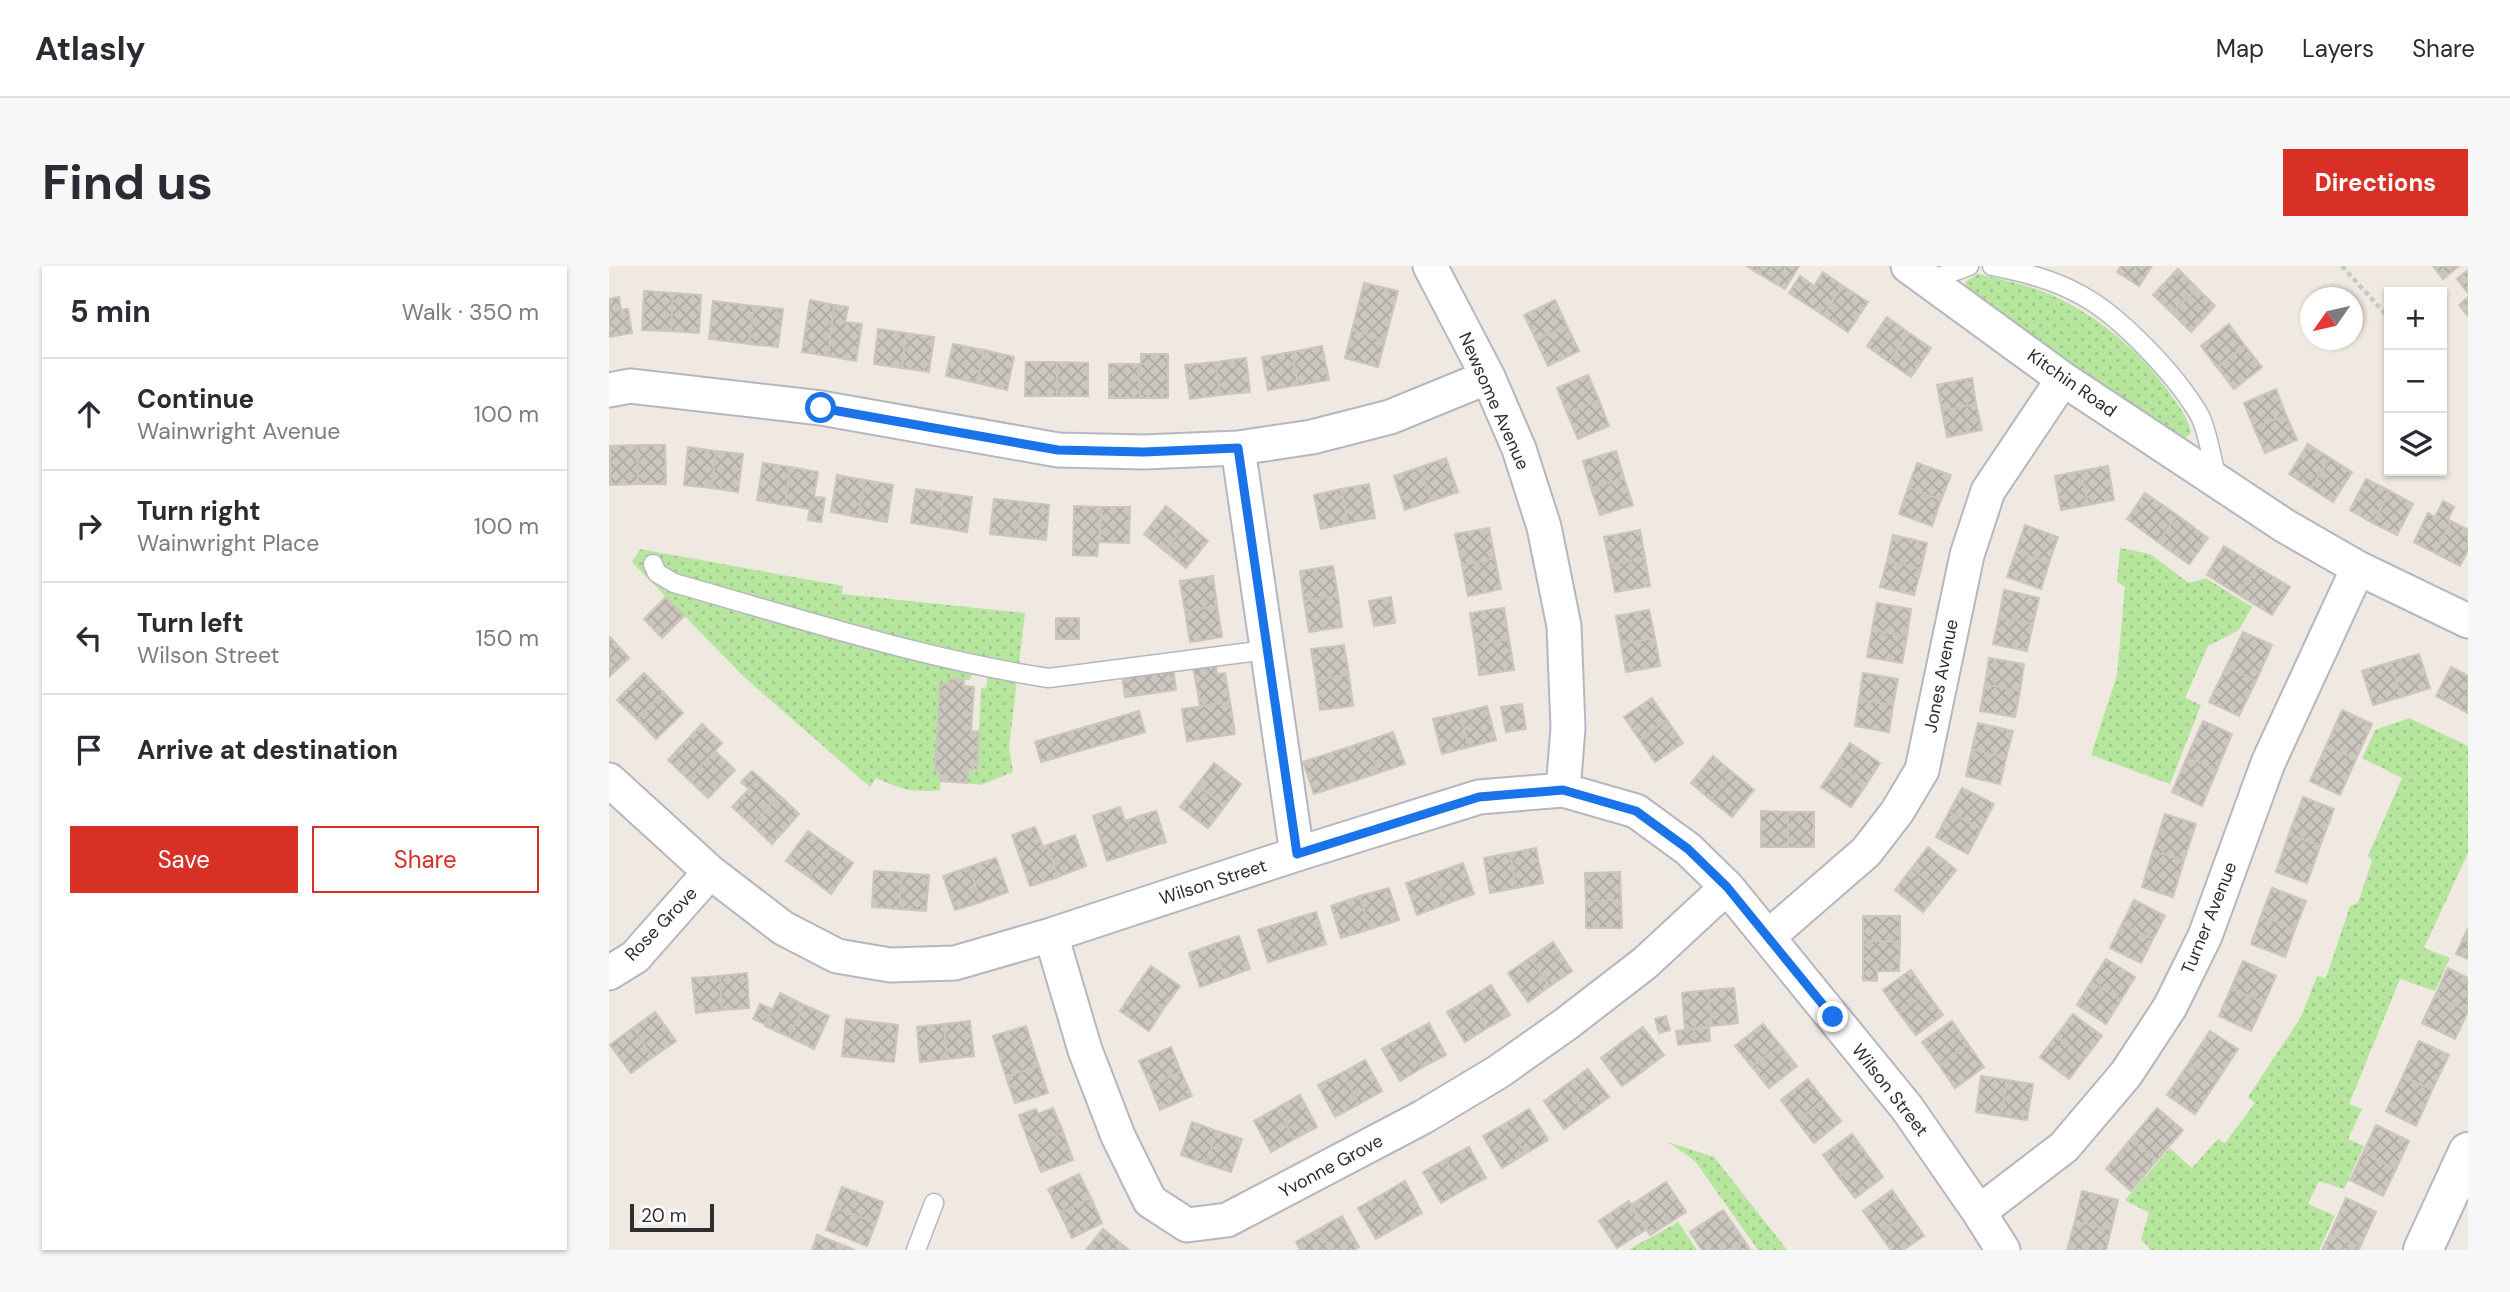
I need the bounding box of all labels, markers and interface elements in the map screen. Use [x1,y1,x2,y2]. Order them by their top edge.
text: Atlasly [35,27,145,70]
text: Map [2216,33,2264,64]
text: Layers [2302,33,2374,64]
text: Share [2412,33,2475,64]
button: Directions [2283,149,2468,216]
text: Find us [42,150,213,214]
north arrow [2300,287,2363,350]
map controls [2384,287,2447,476]
button: + [2384,287,2447,350]
text: 5 min [70,292,151,331]
text: Walk · 350 m [402,297,539,327]
street label: Newsome Avenue [1453,329,1535,473]
street label: Kitchin Road [2023,343,2121,423]
button: − [2384,350,2447,413]
text: Continue [137,382,254,416]
route start [805,392,836,423]
icon: ahead [70,395,108,433]
text: 100 m [474,399,539,429]
button: layers [2384,413,2447,476]
text: Wainwright Avenue [137,416,340,446]
text: Turn right [137,494,261,528]
icon: right [70,507,108,545]
text: 100 m [474,511,539,541]
text: Wainwright Place [137,528,319,558]
text: Turn left [137,606,244,640]
street label: Jones Avenue [1918,617,1964,735]
icon: left [70,619,108,657]
text: 150 m [475,623,539,653]
text: Wilson Street [137,640,280,670]
icon: arrive [70,731,108,769]
text: Arrive at destination [137,733,398,767]
button: Save [70,826,298,893]
button: Share [312,826,539,893]
street label: Wilson Street [1156,853,1270,911]
street label: Turner Avenue [2176,858,2242,978]
street label: Rose Grove [620,882,702,966]
route end [1817,1001,1848,1032]
street label: Wilson Street [1846,1039,1934,1141]
street label: Yvonne Grove [1275,1129,1387,1203]
scale bar [630,1201,714,1233]
text: 20 m [641,1203,687,1228]

